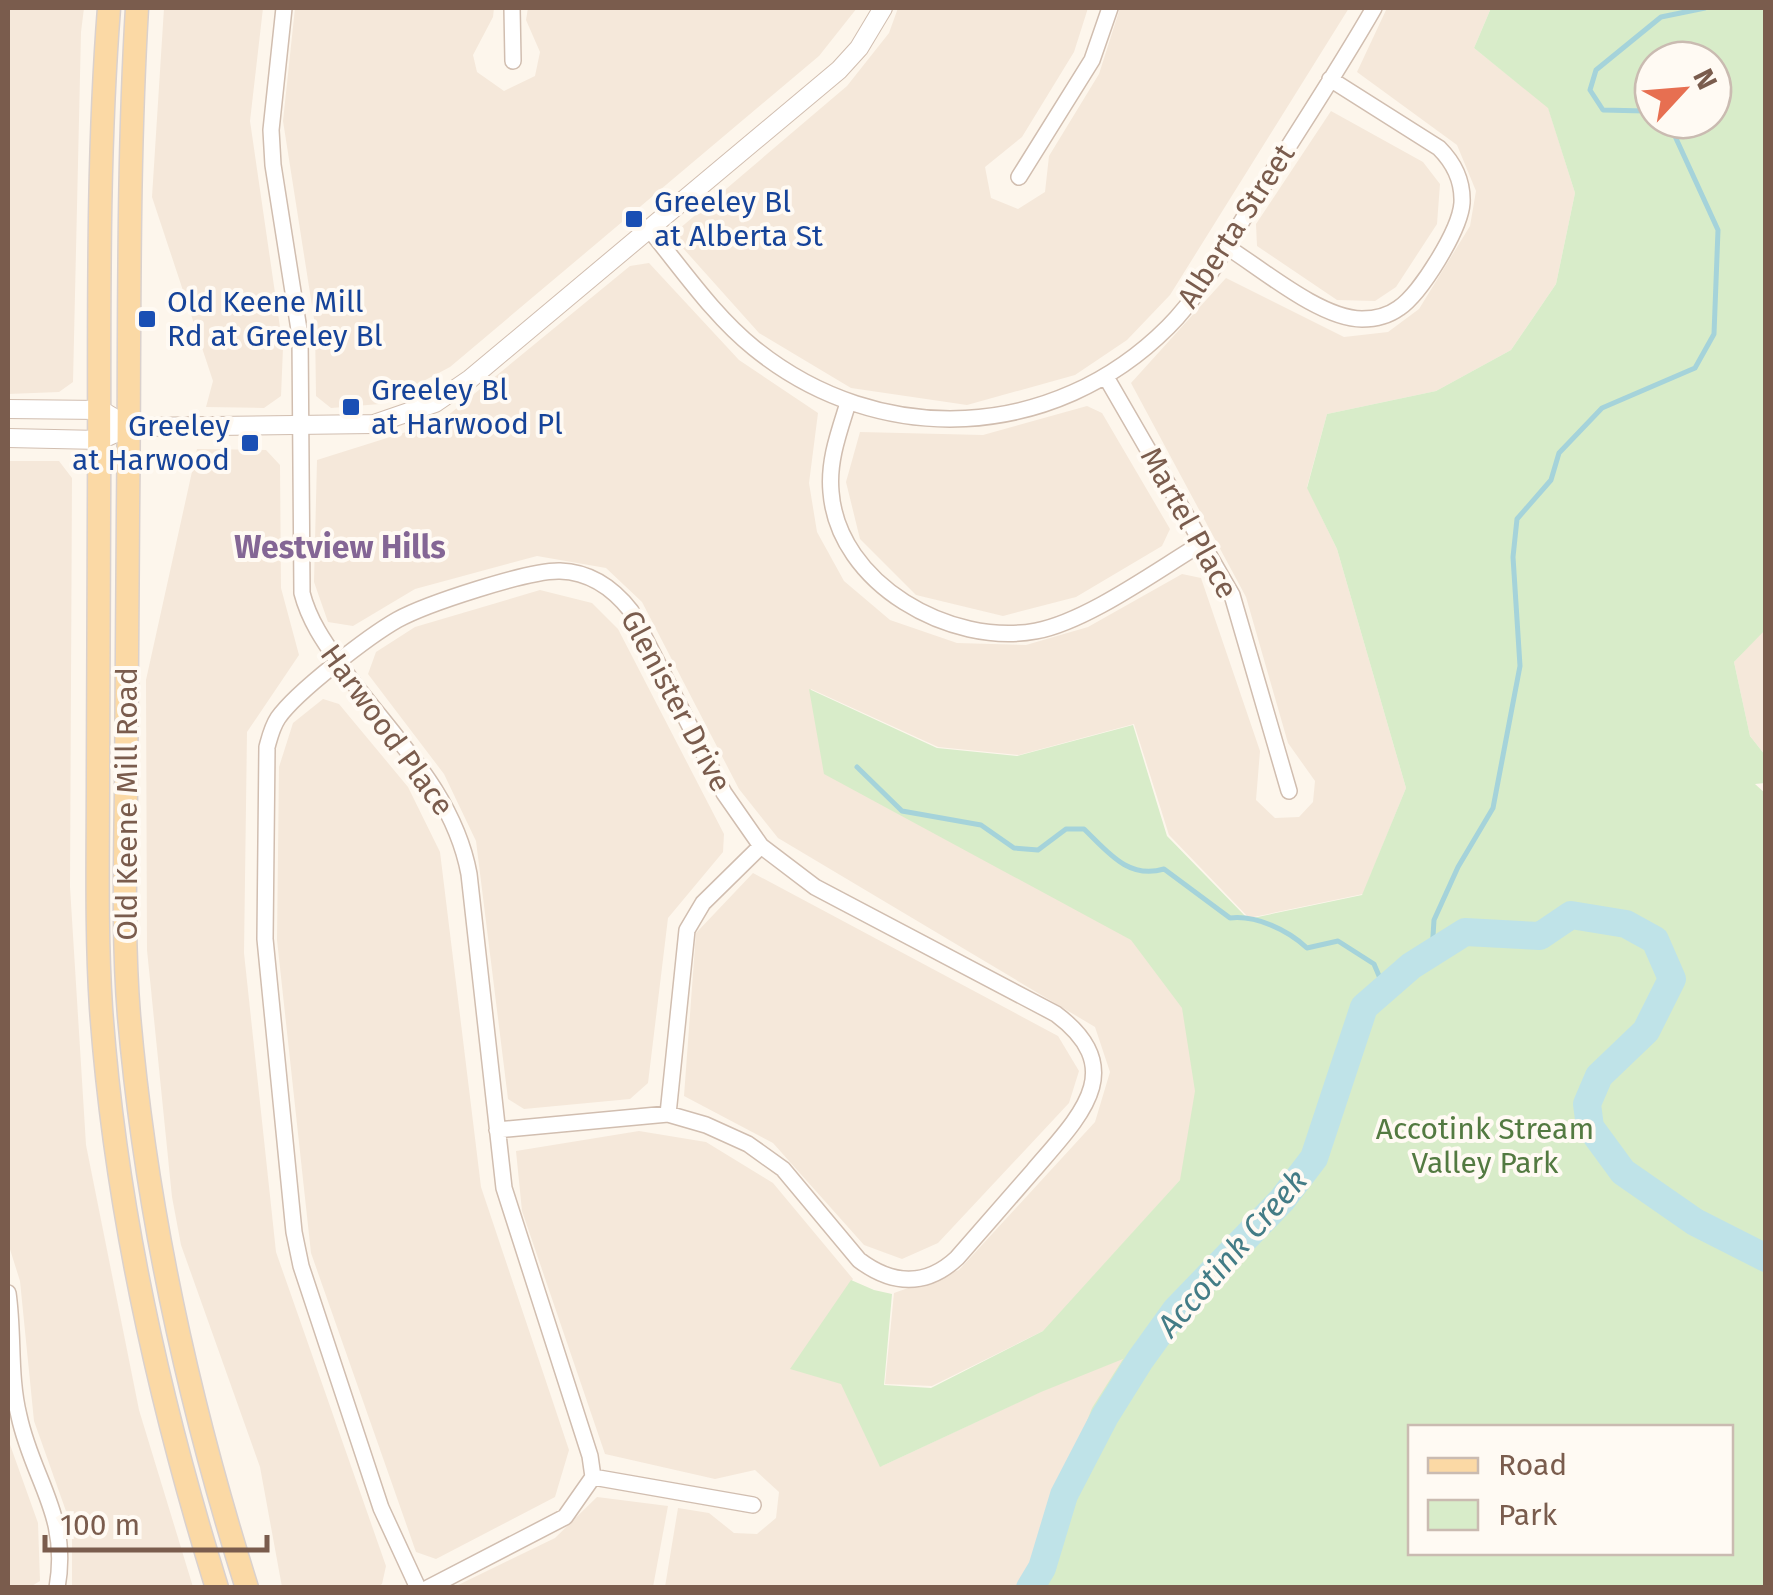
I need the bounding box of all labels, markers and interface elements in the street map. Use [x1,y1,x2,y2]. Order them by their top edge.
north arrow [1633,40,1733,140]
text: N [1686,64,1724,95]
street label: Alberta Street [1170,137,1302,315]
place label: Greeley Bl at Alberta St [654,184,823,254]
marker: Greeley Bl at Alberta St [623,208,645,230]
place label: Old Keene Mill Rd at Greeley Bl [167,284,383,354]
marker: Old Keene Mill Rd at Greeley Bl [136,308,158,330]
place label: Greeley Bl at Harwood Pl [371,372,563,442]
marker: Greeley Bl at Harwood Pl [340,396,362,418]
place label: Greeley at Harwood [72,408,230,478]
marker: Greeley at Harwood [239,432,261,454]
street label: Martel Place [1133,441,1245,605]
district label: Westview Hills [234,528,446,566]
street label: Glenister Drive [613,604,739,798]
street label: Harwood Place [313,637,461,823]
street label: Old Keene Mill Road [109,667,145,941]
park label: Accotink Stream Valley Park [1376,1111,1594,1181]
water label: Accotink Creek [1148,1162,1315,1346]
legend [1408,1425,1733,1555]
text: Road [1498,1447,1567,1483]
scale bar [45,1490,268,1552]
text: Park [1498,1497,1558,1533]
text: 100 m [60,1507,140,1543]

